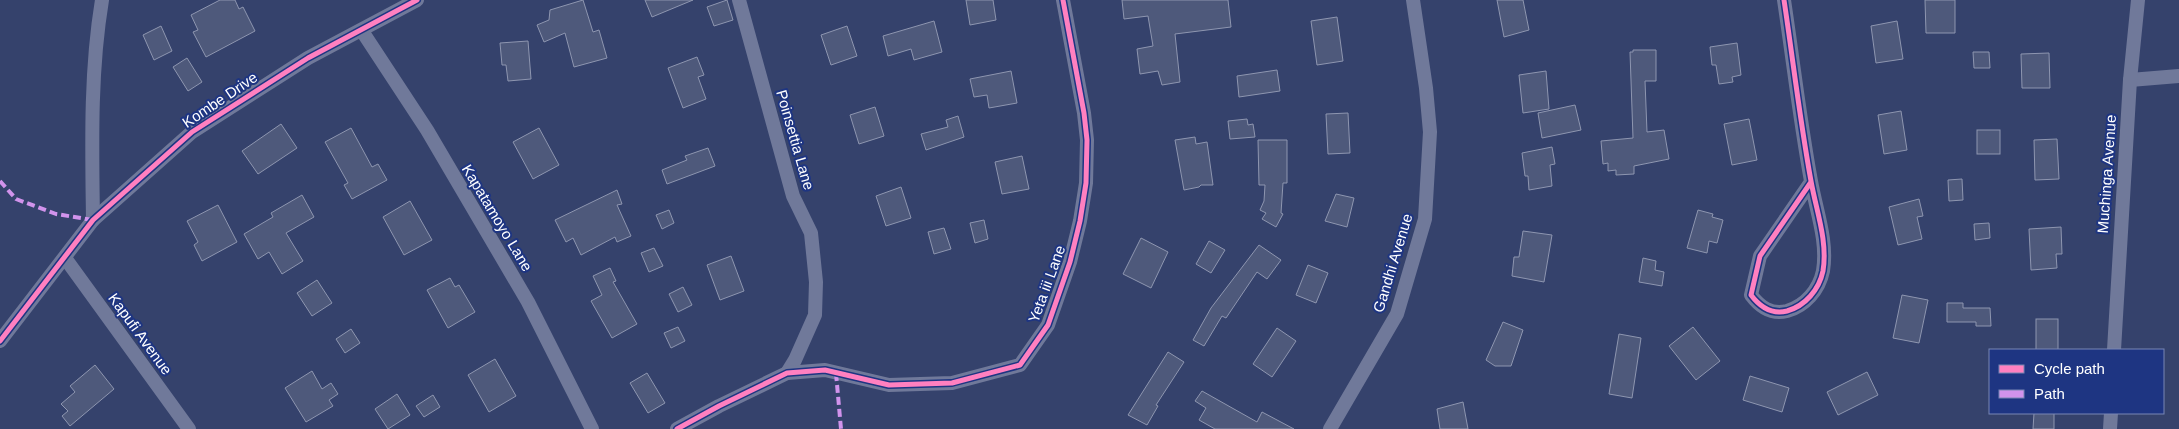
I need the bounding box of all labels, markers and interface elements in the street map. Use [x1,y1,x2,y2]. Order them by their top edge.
street label: Kombe Drive [179,68,260,131]
street label: Poinsettia Lane [773,88,818,192]
street label: Muchinga Avenue [2094,114,2119,234]
street label: Kapatamoyo Lane [459,161,536,274]
street label: Gandhi Avenue [1369,211,1416,314]
street label: Yeta iii Lane [1025,243,1068,325]
street label: Kapufi Avenue [105,290,176,378]
legend [1989,349,2164,414]
text: Cycle path [2034,360,2105,377]
text: Path [2034,385,2065,402]

